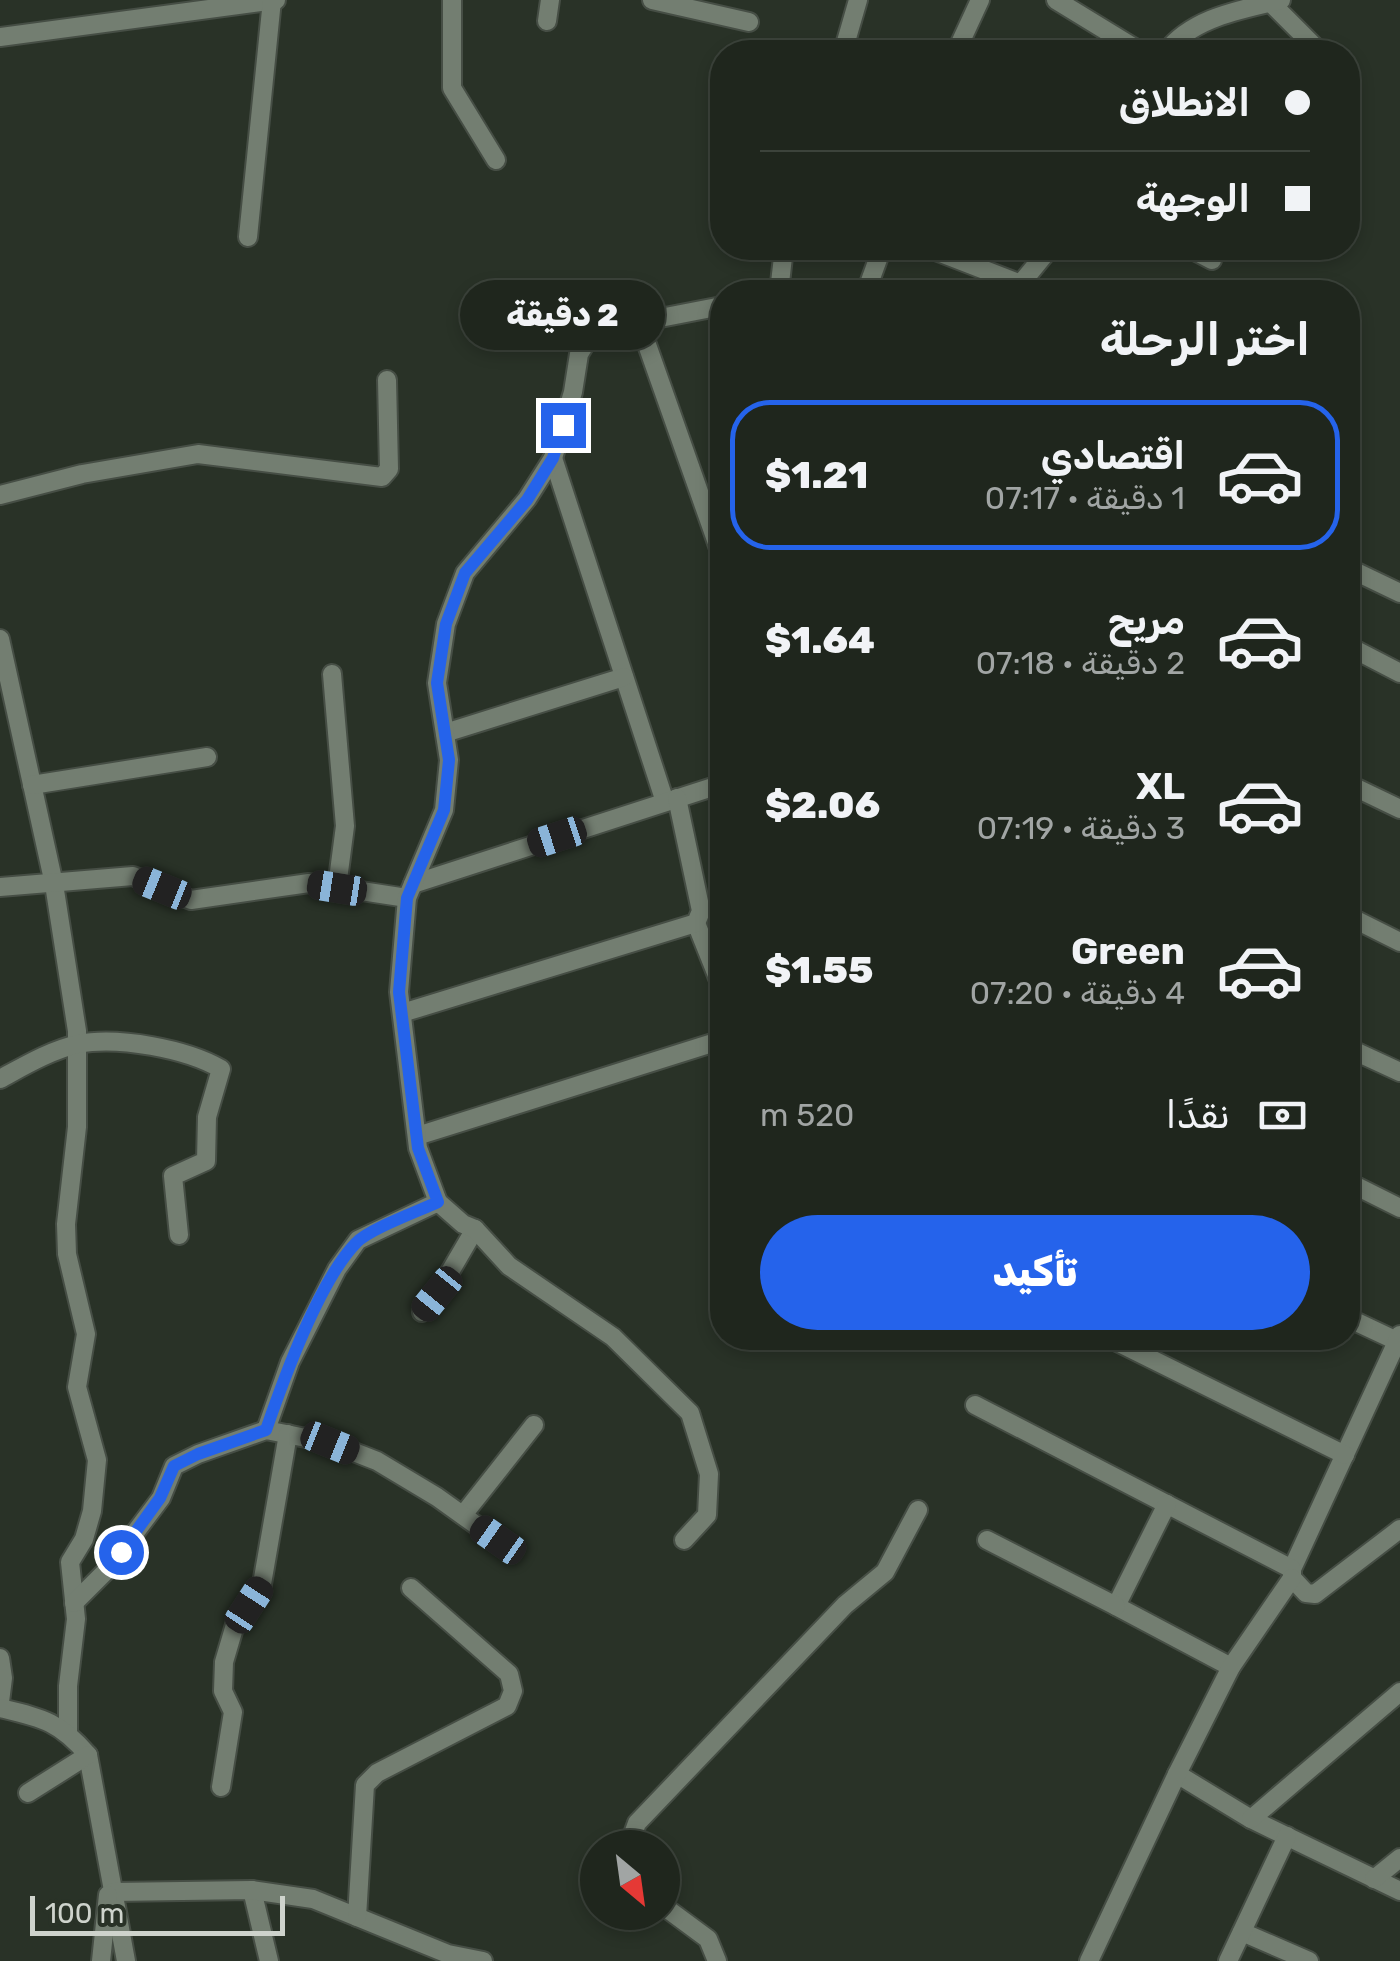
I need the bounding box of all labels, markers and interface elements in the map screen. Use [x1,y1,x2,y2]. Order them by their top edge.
text: الانطلاق [1119,80,1250,126]
text: الوجهة [1136,176,1250,222]
callout: 2 دقيقة [460,280,666,350]
text: 2 دقيقة [506,296,619,334]
text: اختر الرحلة [1100,313,1310,366]
route end [541,403,586,448]
icon: car [1215,430,1305,520]
text: اقتصادي [1041,433,1185,479]
text: $1.21 [765,452,868,498]
text: 1 دقيقة · 07:17 [985,479,1185,517]
icon: car [1215,595,1305,685]
text: مريح [1108,598,1185,644]
text: $1.64 [765,617,875,663]
text: 2 دقيقة · 07:18 [976,644,1185,682]
icon: car [1215,760,1305,850]
text: XL [1136,763,1185,809]
text: $2.06 [765,782,880,828]
text: 3 دقيقة · 07:19 [977,809,1185,847]
car [524,813,590,861]
car [129,863,195,913]
car [305,868,369,908]
icon: car [1215,925,1305,1015]
text: Green [1071,928,1185,974]
text: $1.55 [765,947,873,993]
text: 4 دقيقة · 07:20 [970,974,1185,1012]
icon: cash [1255,1088,1310,1143]
text: نقدًا [1166,1092,1230,1138]
text: 520 m [760,1096,854,1134]
button: تأكيد [760,1215,1310,1330]
car [406,1261,468,1327]
car [297,1418,363,1468]
car [465,1511,531,1569]
route start [99,1530,144,1575]
car [220,1572,278,1638]
north arrow [580,1830,680,1930]
map controls [580,1830,680,1930]
scale bar [30,1891,285,1936]
text: 100 m [45,1897,124,1930]

